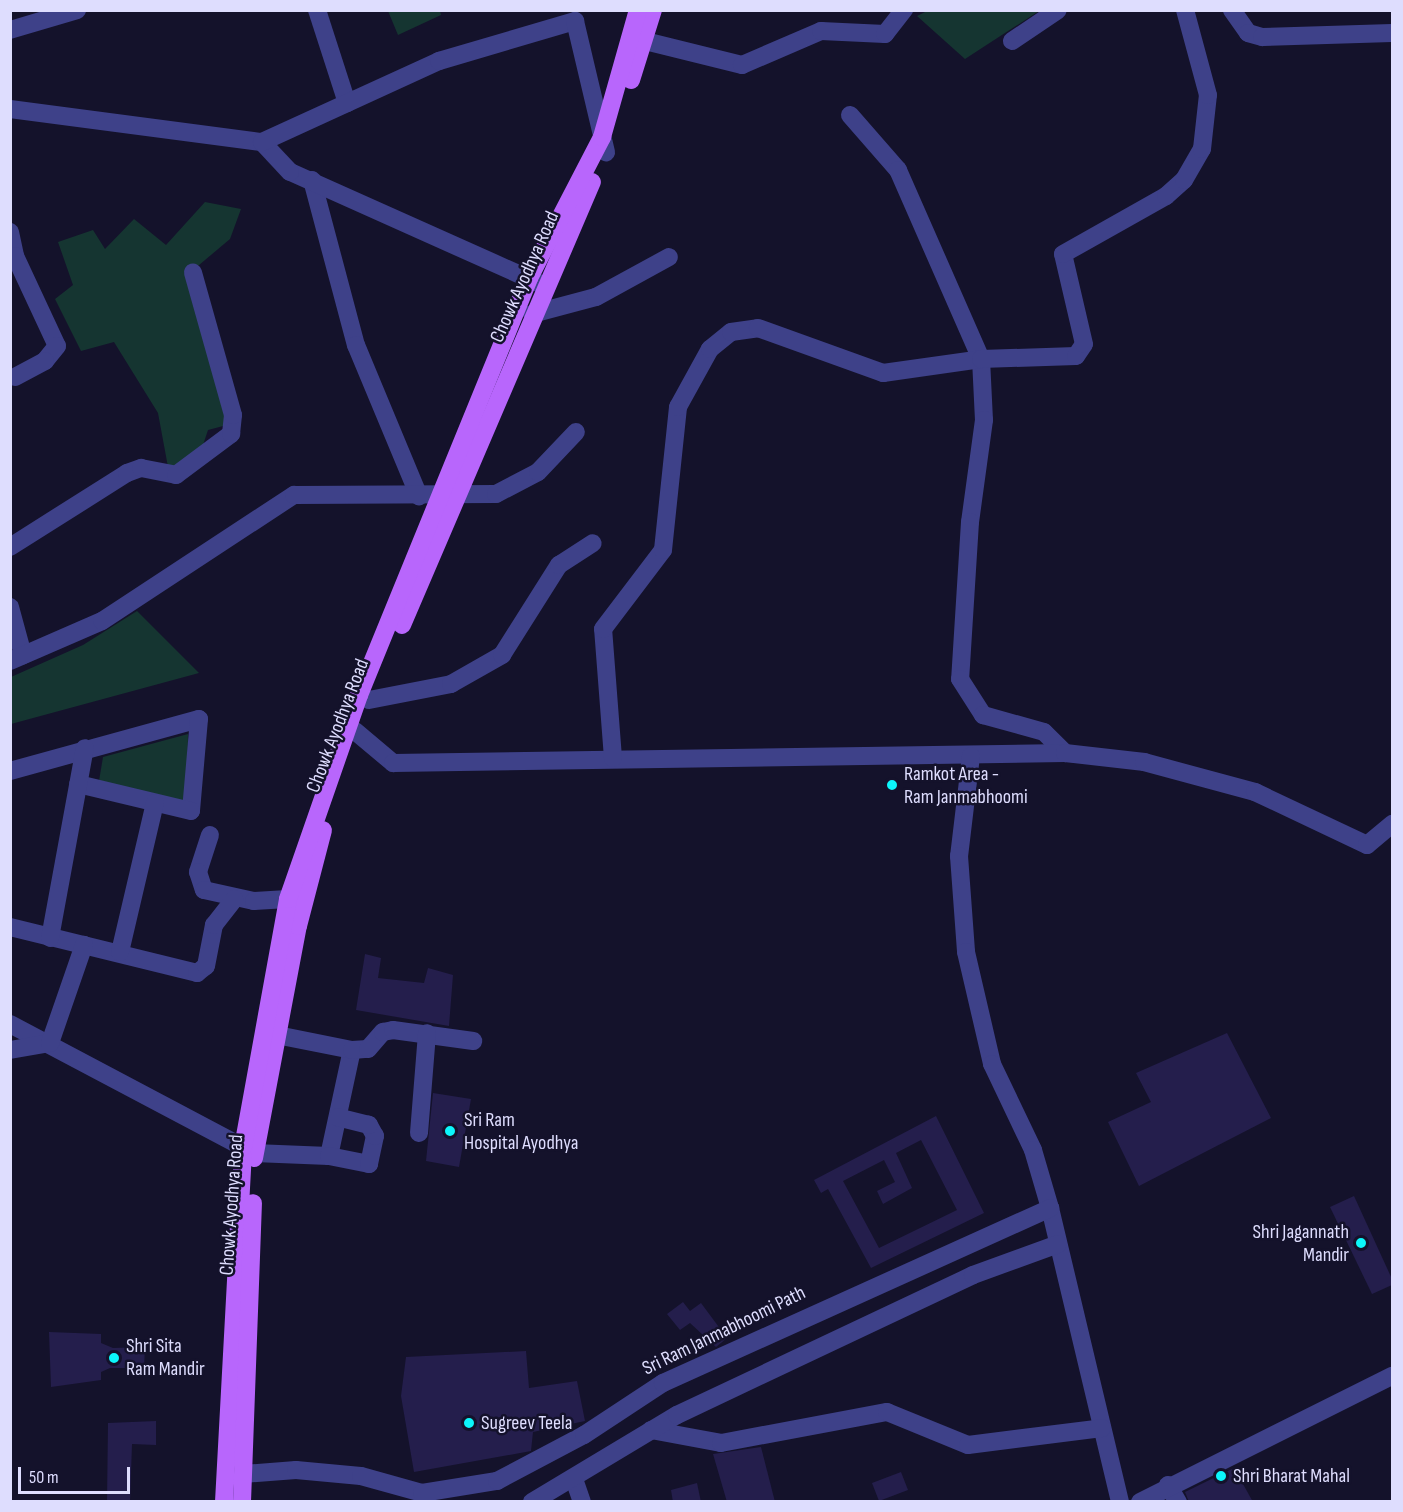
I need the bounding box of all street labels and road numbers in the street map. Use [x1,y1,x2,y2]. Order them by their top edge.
street label: Chowk Ayodhya Road [485,208,565,346]
street label: Chowk Ayodhya Road [302,656,374,796]
street label: Chowk Ayodhya Road [215,1134,249,1276]
street label: Sri Ram Janmabhoomi Path [639,1281,809,1381]

